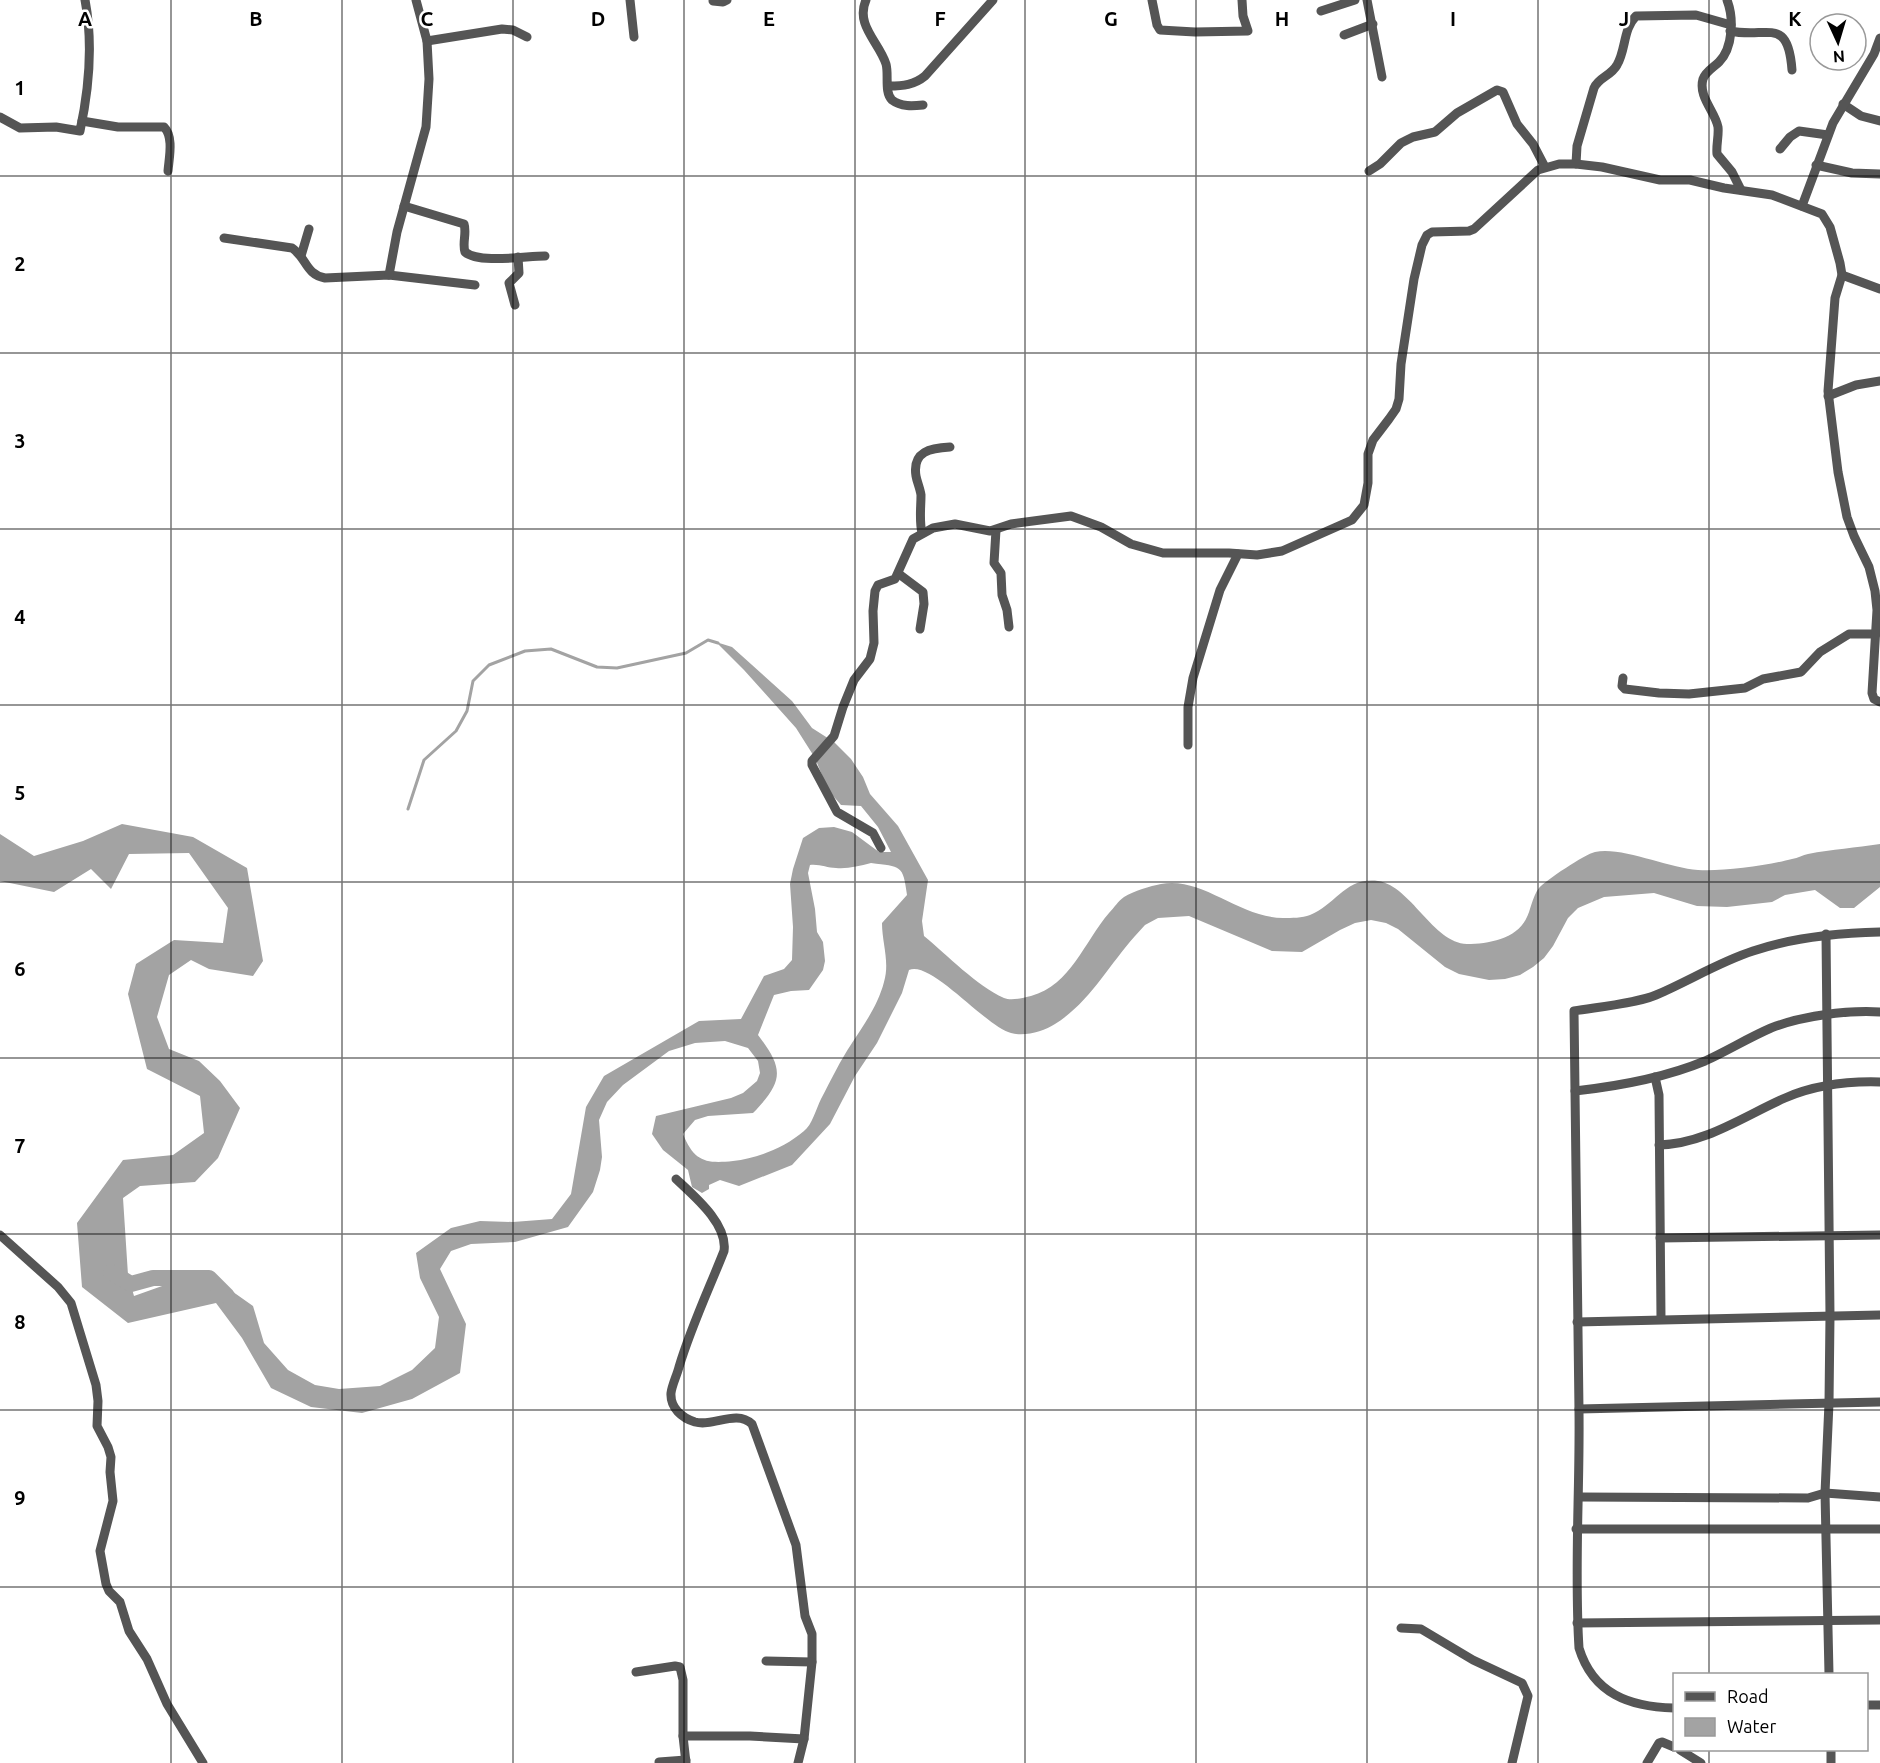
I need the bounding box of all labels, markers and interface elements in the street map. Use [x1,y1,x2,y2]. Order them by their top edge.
text: A [78,7,92,30]
text: B [249,7,263,30]
text: C [421,7,434,30]
text: D [591,7,605,30]
text: E [763,7,775,30]
text: F [934,7,946,30]
text: G [1104,7,1118,30]
text: H [1275,7,1289,30]
text: I [1450,7,1456,30]
text: J [1619,7,1629,30]
text: K [1788,7,1802,30]
north arrow [1808,12,1868,72]
text: N [1832,48,1846,66]
text: 1 [14,76,26,99]
text: 2 [14,252,26,275]
text: 3 [14,429,26,452]
text: 4 [14,605,26,628]
text: 5 [14,781,26,804]
text: 6 [14,957,26,980]
text: 7 [14,1134,26,1157]
text: 8 [14,1310,26,1333]
text: 9 [14,1486,26,1509]
legend [1673,1673,1868,1751]
text: Road [1727,1686,1769,1706]
text: Water [1727,1716,1777,1736]

